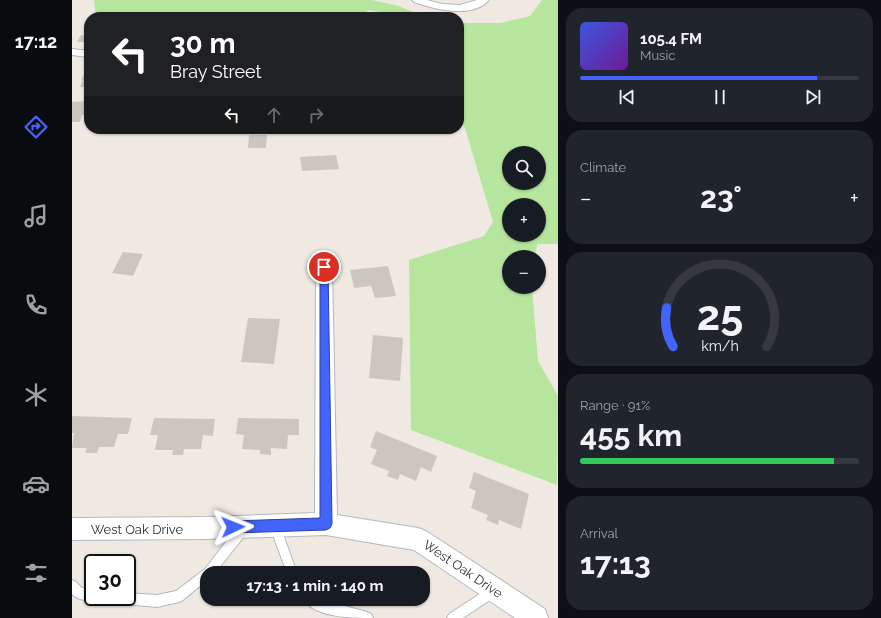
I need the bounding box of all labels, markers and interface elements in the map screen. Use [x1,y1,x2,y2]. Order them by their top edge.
text: 30 m [170,27,236,60]
icon: left [104,28,156,80]
text: 105.4 FM [640,30,702,48]
text: 17:12 [15,31,57,52]
text: Music [640,48,675,63]
text: Bray Street [170,61,262,82]
icon: previous [616,86,638,108]
icon: pause [709,86,731,108]
icon: next [802,86,824,108]
icon: left [221,104,243,126]
icon: ahead [263,104,285,126]
icon: right [305,104,327,126]
icon: directions [22,113,50,141]
map controls [502,146,546,294]
button: search [502,146,546,190]
text: Climate [580,160,626,175]
text: 23° [700,180,742,215]
text: − [580,185,592,211]
text: + [850,185,859,211]
button: + [502,198,546,242]
icon: music [22,202,50,230]
pin [307,250,341,284]
button: − [502,250,546,294]
icon: arrive [313,256,335,278]
icon: phone [22,291,50,319]
text: 25 [696,291,743,340]
text: km/h [701,338,738,354]
icon: climate [22,381,50,409]
text: Range · 91% [580,398,650,413]
text: 455 km [580,418,682,453]
icon: car [22,470,50,498]
position arrow [212,506,254,548]
street label: West Oak Drive [91,522,184,537]
text: Arrival [580,526,618,541]
street label: West Oak Drive [421,537,506,601]
text: 17:13 [580,546,651,581]
speed limit sign: 30 [84,554,136,606]
icon: filters [22,559,50,587]
text: 17:13 · 1 min · 140 m [246,577,384,595]

